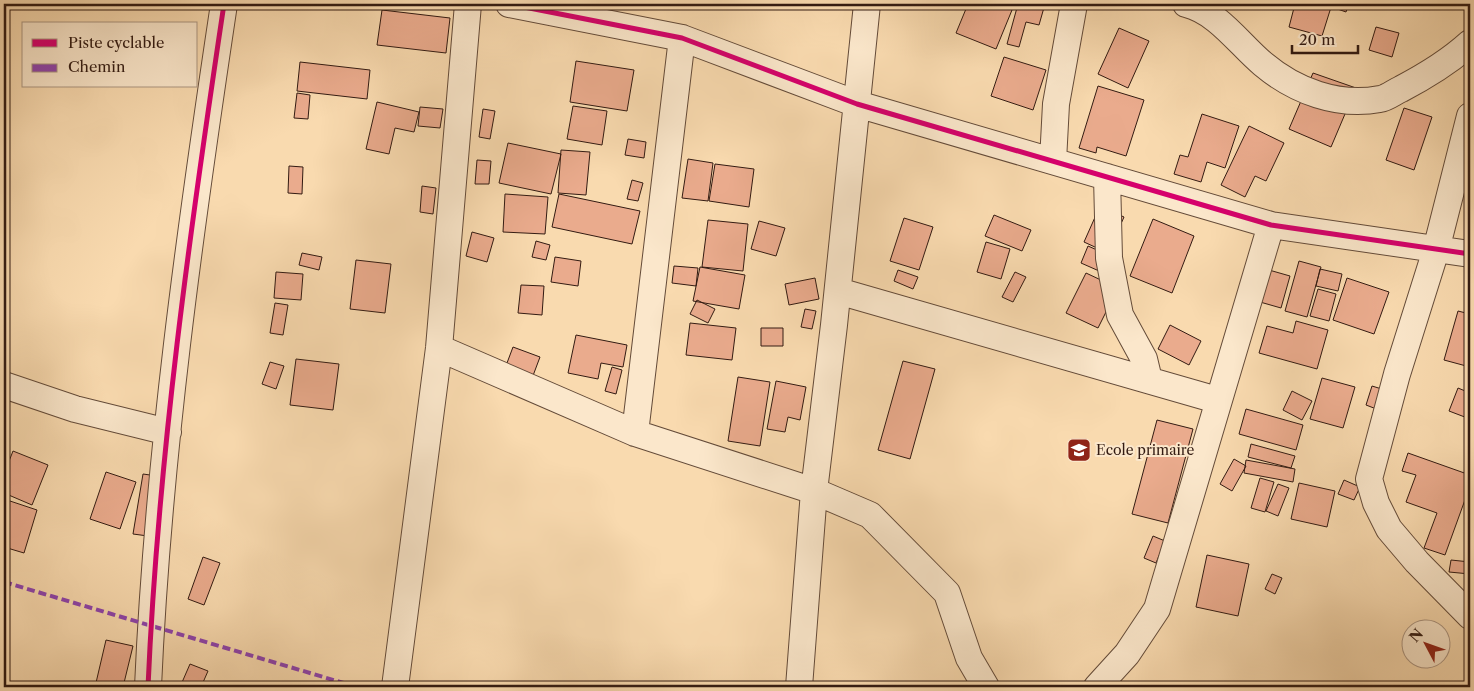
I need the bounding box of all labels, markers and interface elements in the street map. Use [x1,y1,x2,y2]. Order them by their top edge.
legend [22,22,198,88]
scale bar [1292,22,1358,54]
text: 20 m [1299,30,1335,49]
text: Piste cyclable [68,33,164,52]
text: Chemin [68,57,126,76]
school or university icon: Ecole primaire [1066,437,1092,463]
place label: Ecole primaire [1096,441,1194,459]
north arrow [1402,618,1452,668]
text: N [1405,625,1427,646]

